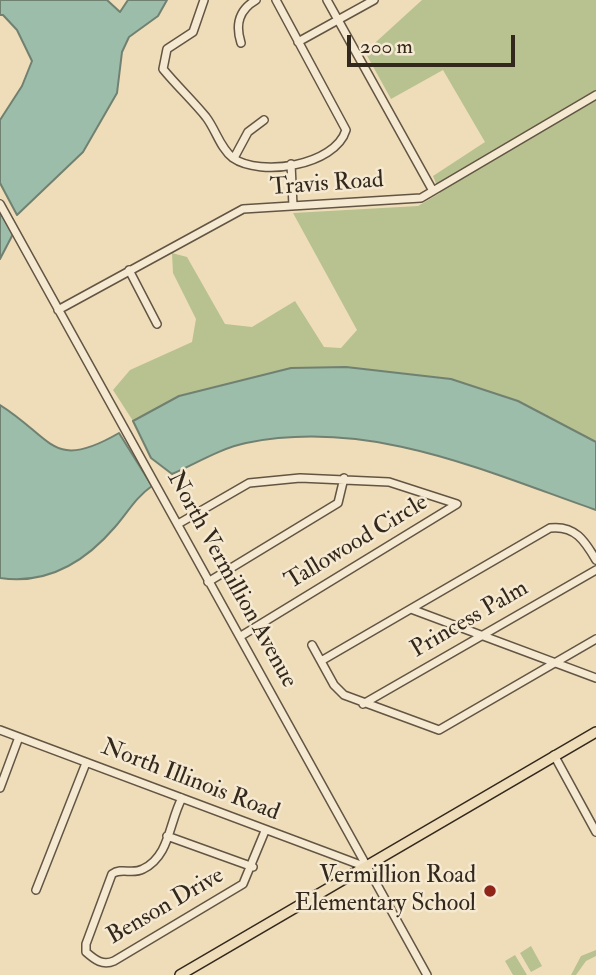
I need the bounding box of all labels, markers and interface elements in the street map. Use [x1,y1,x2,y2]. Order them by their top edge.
scale bar [351,21,519,65]
text: 200 m [360,33,413,60]
street label: Travis Road [269,167,385,203]
street label: North Vermillion Avenue [160,467,302,693]
street label: Tallowood Circle [280,489,434,597]
street label: Princess Palm [406,575,534,665]
street label: North Illinois Road [97,734,283,828]
street label: Benson Drive [102,862,230,952]
place label: Vermillion Road Elementary School [295,863,476,919]
marker: Vermillion Road Elementary School [482,883,498,899]

